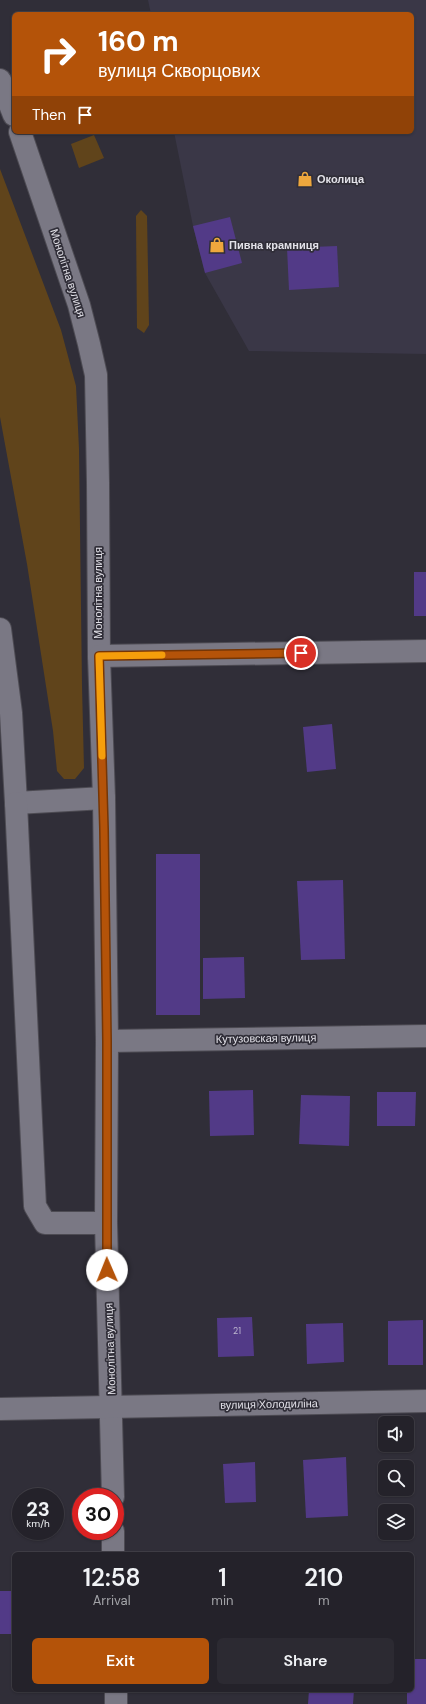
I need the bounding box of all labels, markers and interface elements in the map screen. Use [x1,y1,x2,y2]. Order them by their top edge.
text: 160 m [98,23,179,60]
icon: right [32,28,84,80]
text: вулиця Скворцових [98,59,260,83]
icon: arrive [74,104,96,126]
text: Then [32,105,66,125]
shop icon: Околица [296,170,314,188]
place label: Околица [317,172,365,186]
street label: Монолітна вулиця [47,227,89,319]
shop icon: Пивна крамниця [208,236,226,254]
place label: Пивна крамниця [229,238,319,252]
street label: Монолітна вулиця [91,547,105,639]
pin [284,636,318,670]
icon: arrive [290,642,312,664]
street label: Кутузовская вулиця [216,1030,316,1046]
position arrow [86,1249,128,1291]
street label: Монолітна вулиця [101,1303,119,1395]
house number: 21 [233,1325,241,1337]
street label: вулиця Холодиліна [220,1396,319,1412]
map controls [378,1416,414,1540]
button: sound [378,1416,414,1452]
button: search [378,1460,414,1496]
speed limit sign: 30 [72,1488,124,1540]
text: 23 [26,1496,50,1522]
button: layers [378,1504,414,1540]
text: km/h [26,1517,50,1530]
text: 12:58 [83,1562,141,1593]
text: 1 [218,1562,227,1593]
text: 210 [304,1562,343,1593]
text: Arrival [93,1592,131,1609]
text: min [211,1592,233,1609]
text: m [318,1592,330,1609]
button: Exit [32,1638,209,1684]
button: Share [217,1638,394,1684]

